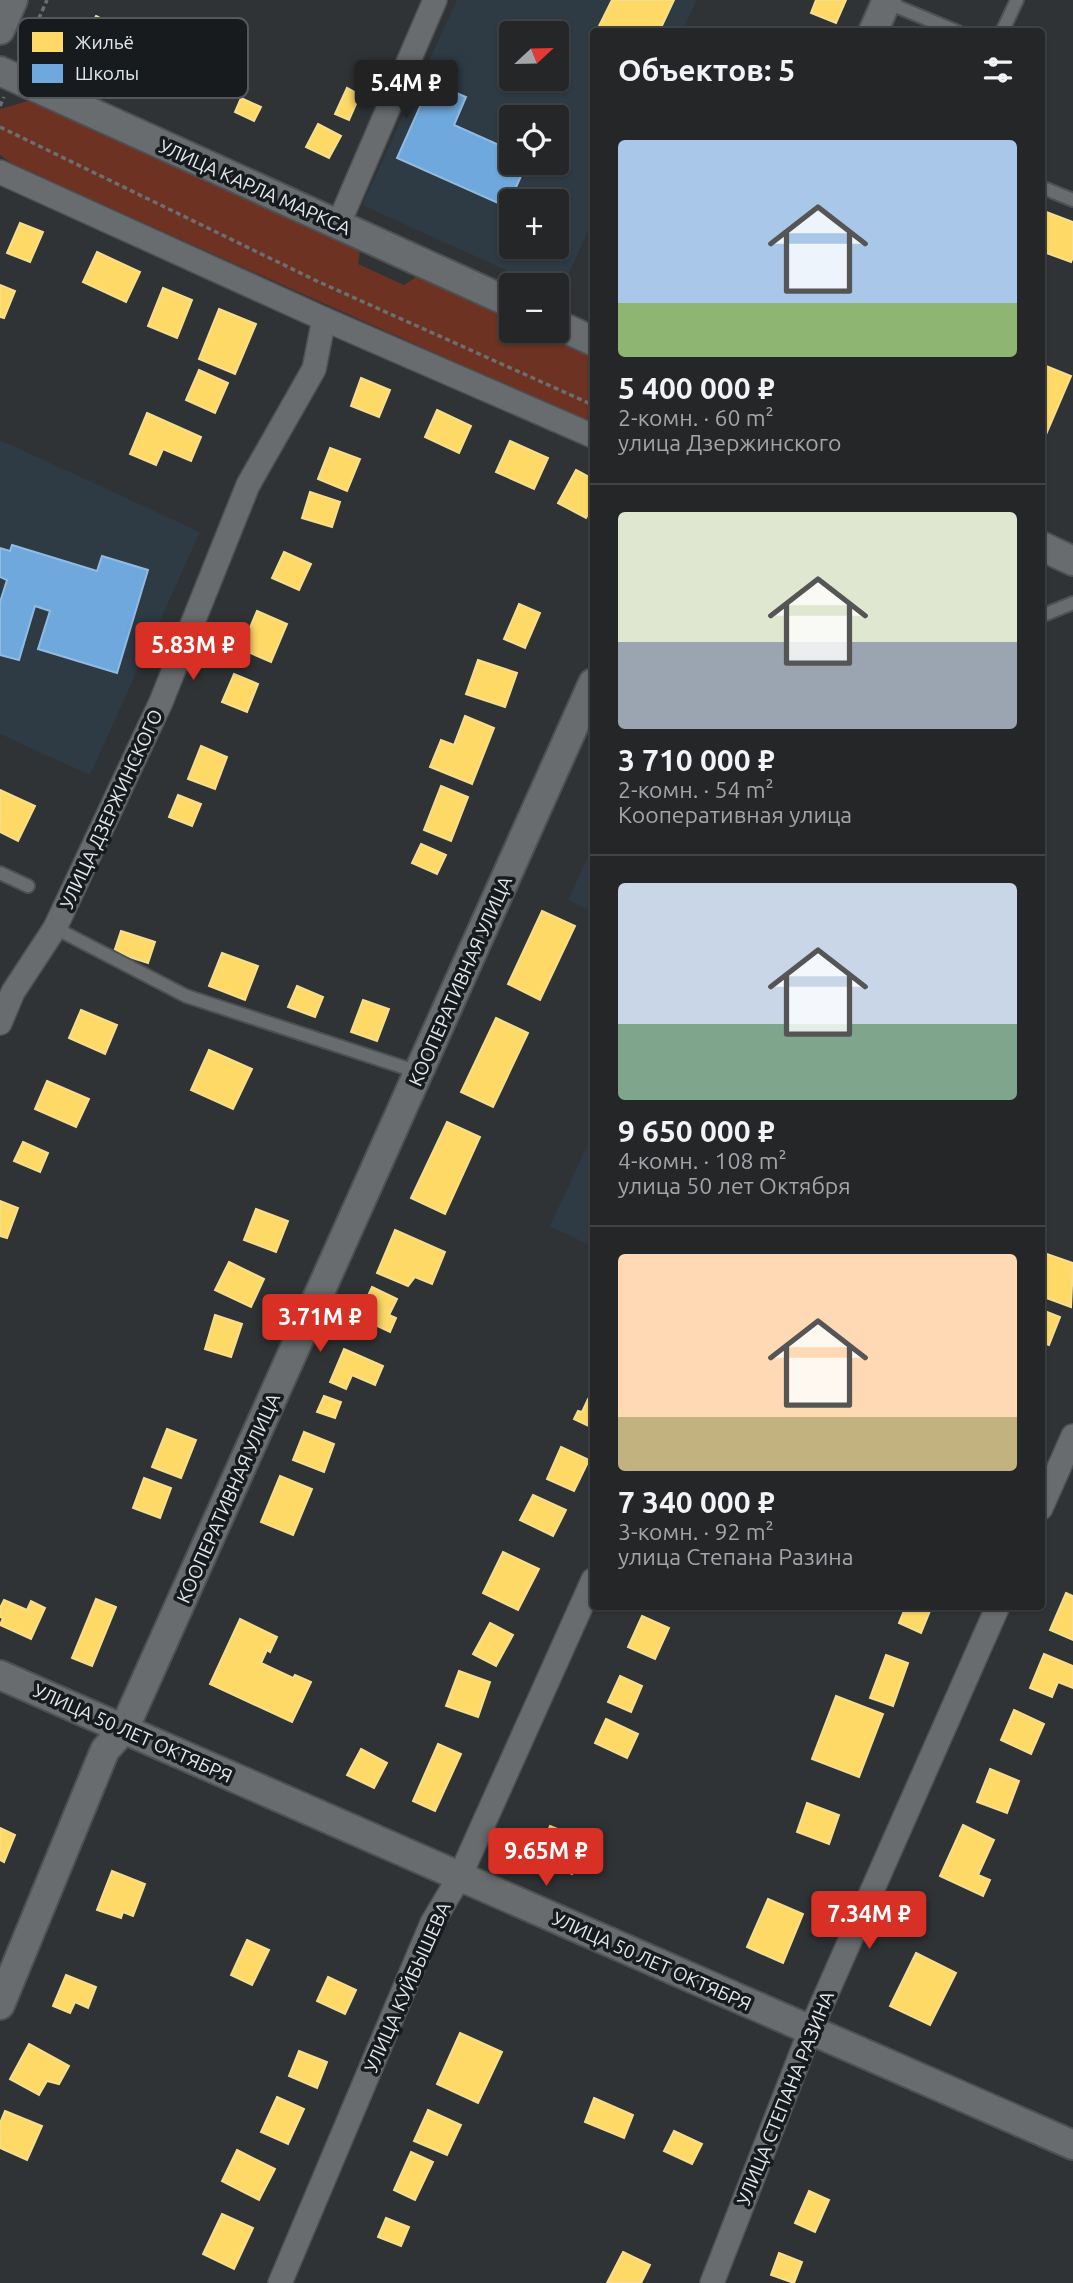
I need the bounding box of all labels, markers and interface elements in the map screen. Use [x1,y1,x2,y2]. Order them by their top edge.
legend [18,18,248,98]
north arrow [499,21,569,91]
map controls [499,21,569,343]
text: Жильё [75,31,134,53]
icon: filters [979,51,1017,89]
text: Объектов: 5 [618,53,795,87]
pin: 5.4M ₽ [349,60,463,120]
text: Школы [75,62,139,84]
text: 5.4M ₽ [371,70,441,95]
button: locate [499,105,569,175]
street label: УЛИЦА КАРЛА МАРКСА [156,135,355,239]
icon: home [755,186,881,312]
button: + [499,189,569,259]
button: − [499,273,569,343]
text: 5 400 000 ₽ [618,371,775,405]
text: 2-комн. · 60 m² [618,405,774,430]
text: улица Дзержинского [618,430,842,455]
icon: home [755,558,881,684]
pin: 5.83M ₽ [128,622,258,682]
text: 5.83M ₽ [151,632,235,657]
street label: УЛИЦА ДЗЕРЖИНСКОГО [55,706,167,912]
text: 3 710 000 ₽ [618,743,775,777]
text: 2-комн. · 54 m² [618,777,774,802]
text: Кооперативная улица [618,802,852,827]
street label: КООПЕРАТИВНАЯ УЛИЦА [404,872,517,1089]
icon: home [755,929,881,1055]
text: 9 650 000 ₽ [618,1114,775,1148]
text: 4-комн. · 108 m² [618,1148,787,1173]
text: улица 50 лет Октября [618,1173,851,1198]
pin: 3.71M ₽ [255,1294,385,1354]
icon: home [755,1300,881,1426]
text: 3.71M ₽ [278,1304,362,1329]
street label: КООПЕРАТИВНАЯ УЛИЦА [172,1389,285,1606]
text: 7 340 000 ₽ [618,1485,775,1519]
text: 3-комн. · 92 m² [618,1519,774,1544]
text: улица Степана Разина [618,1544,854,1569]
street label: УЛИЦА 50 ЛЕТ ОКТЯБРЯ [30,1679,236,1787]
pin: 9.65M ₽ [481,1828,611,1888]
text: 9.65M ₽ [504,1838,588,1863]
pin: 7.34M ₽ [804,1892,934,1951]
street label: УЛИЦА КУЙБЫШЕВА [359,1898,455,2076]
text: 7.34M ₽ [827,1901,911,1926]
street label: УЛИЦА 50 ЛЕТ ОКТЯБРЯ [549,1907,755,2015]
street label: УЛИЦА СТЕПАНА РАЗИНА [732,1987,838,2208]

